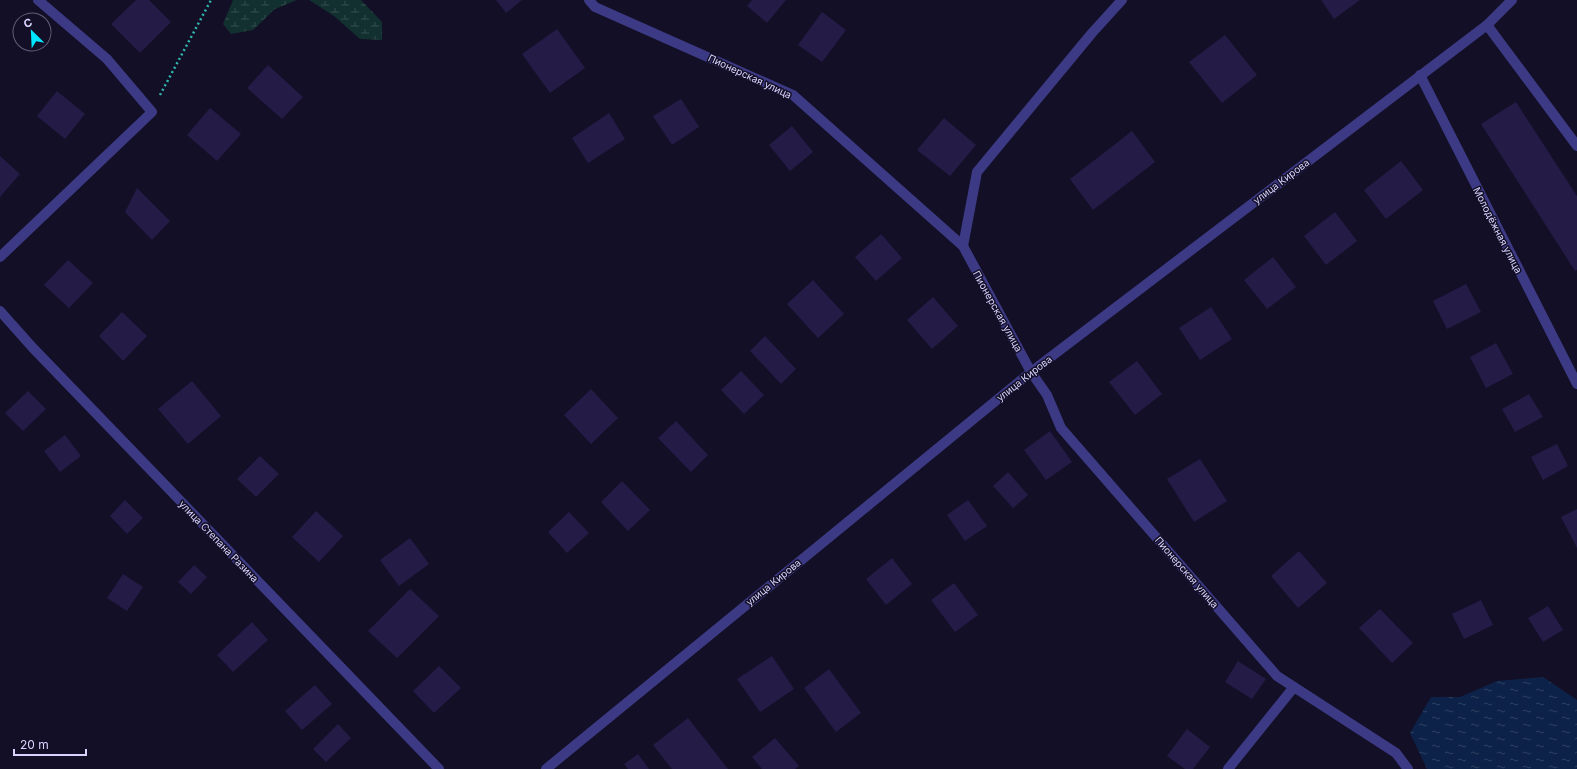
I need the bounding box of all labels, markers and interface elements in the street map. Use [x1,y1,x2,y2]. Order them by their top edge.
north arrow [12,12,52,52]
text: С [21,15,34,31]
street label: Пионерская улица [706,51,794,101]
street label: улица Кирова [1251,156,1311,206]
street label: Молодёжная улица [1471,185,1525,275]
street label: Пионерская улица [971,268,1025,354]
street label: улица Кирова [994,353,1054,403]
street label: улица Степана Разина [177,498,261,584]
street label: Пионерская улица [1153,534,1221,610]
street label: улица Кирова [743,556,803,608]
scale bar [14,731,86,757]
text: 20 m [20,737,49,752]

